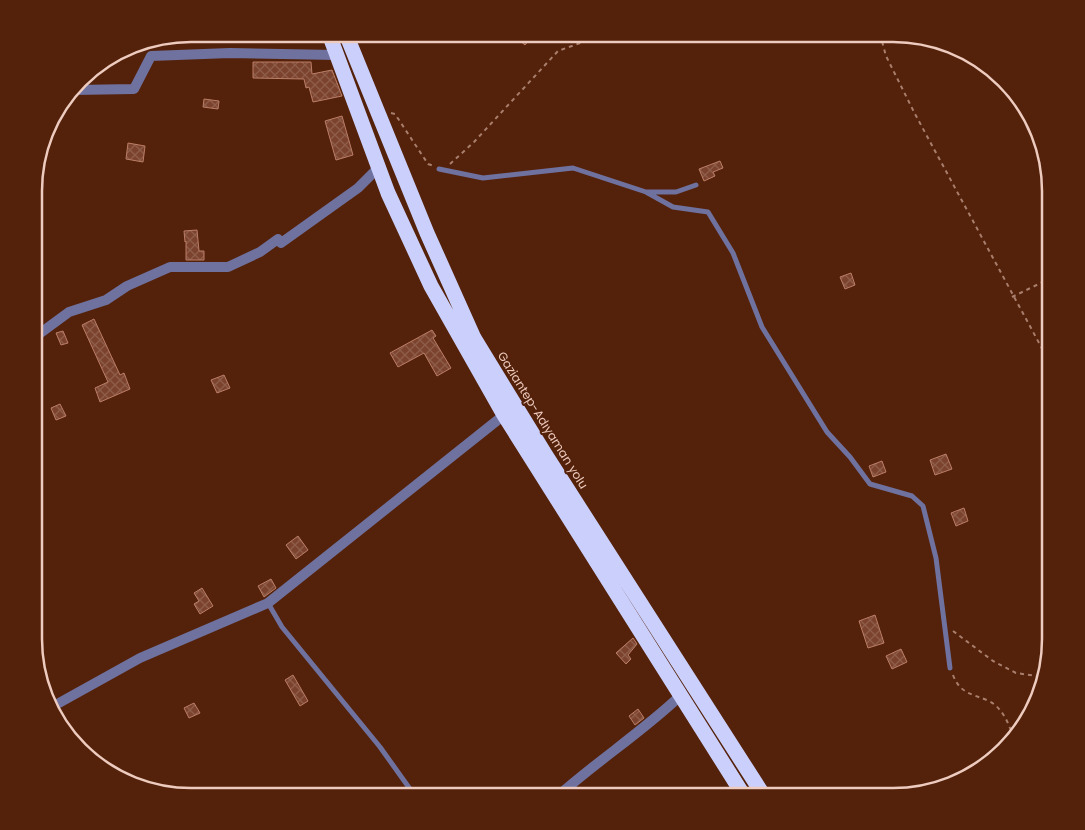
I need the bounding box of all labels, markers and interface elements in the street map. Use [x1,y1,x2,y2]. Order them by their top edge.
street label: Gaziantep-Adıyaman yolu [494,348,592,492]

